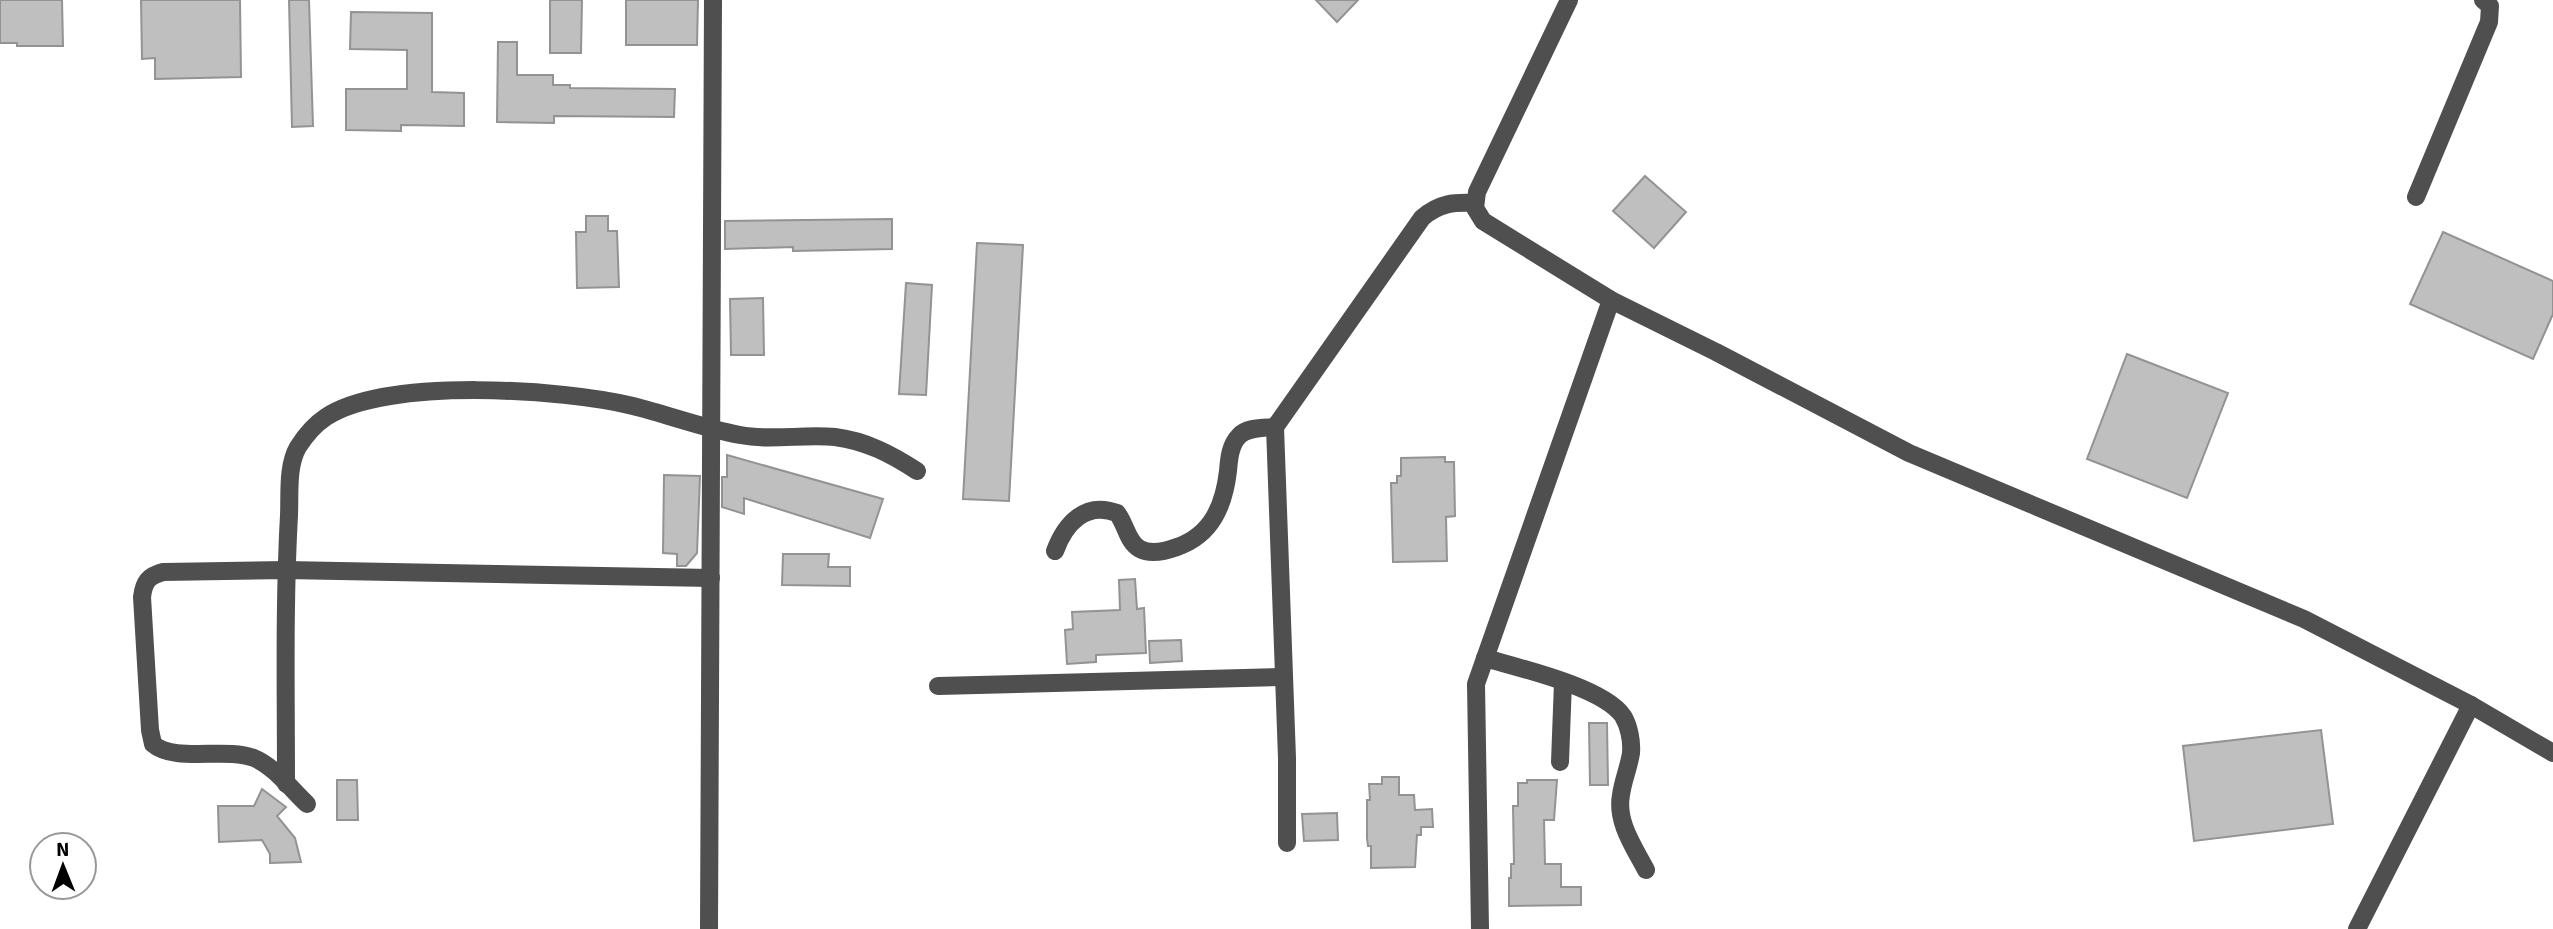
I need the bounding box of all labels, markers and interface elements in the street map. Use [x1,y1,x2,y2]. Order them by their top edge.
north arrow [28,831,98,901]
text: N [56,838,70,862]

